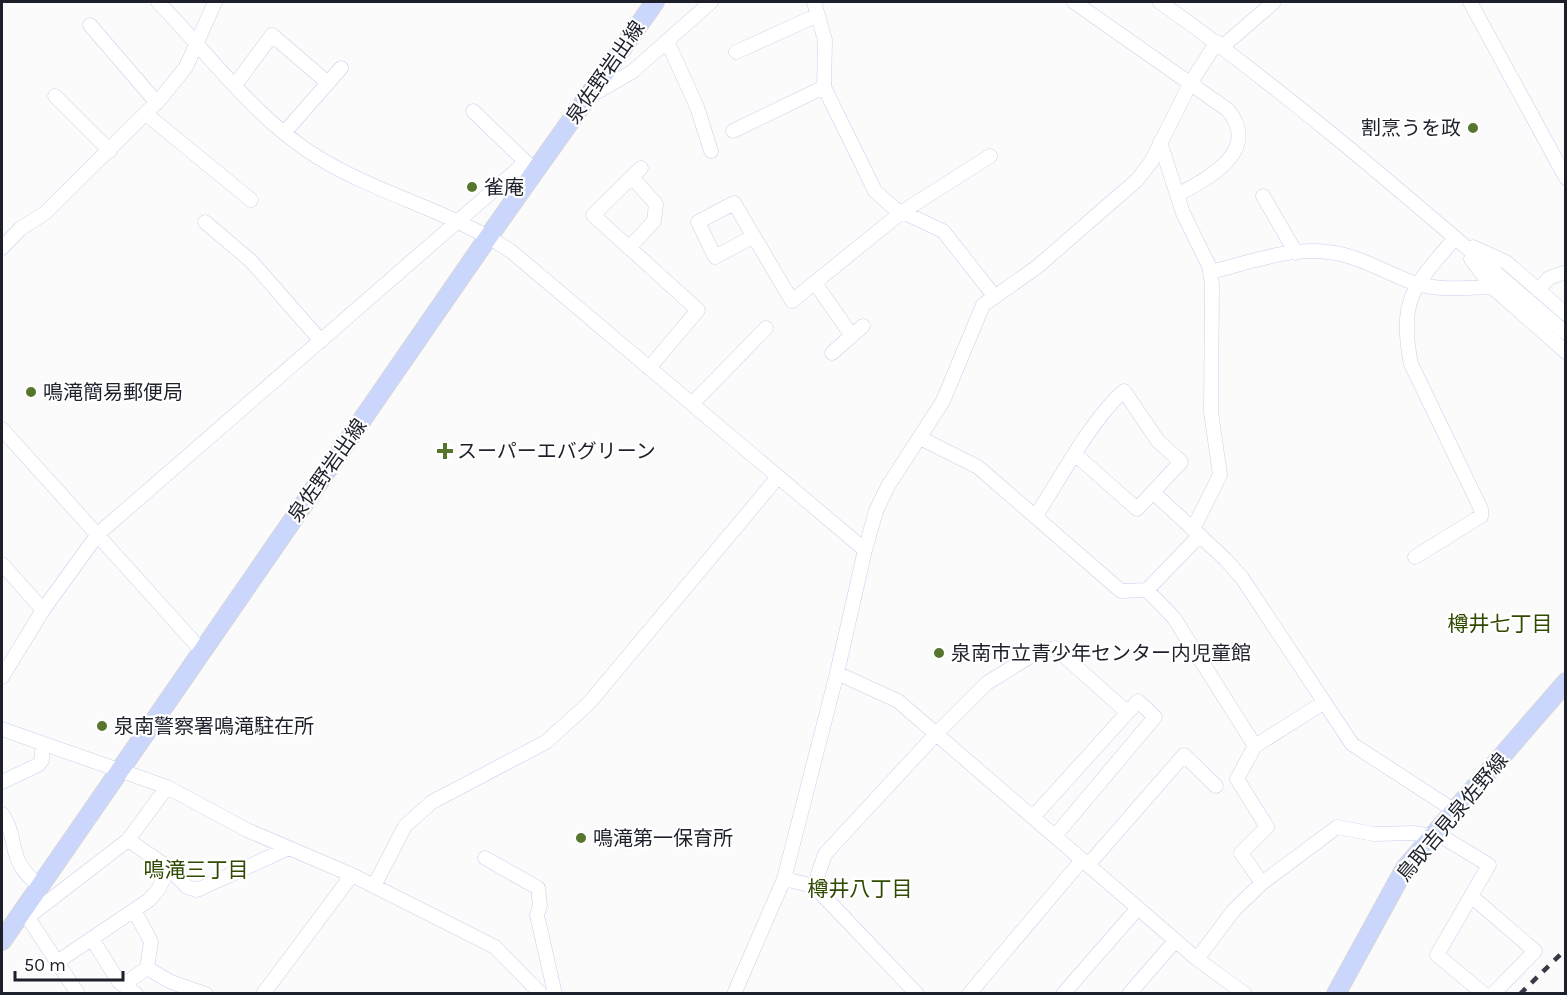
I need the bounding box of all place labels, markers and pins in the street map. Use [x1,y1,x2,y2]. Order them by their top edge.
place label: 割烹うを政 [1361,117,1461,140]
marker: 割烹うを政 [1466,121,1480,135]
place label: 雀庵 [484,176,524,199]
marker: 雀庵 [465,180,479,194]
place label: 鳴滝簡易郵便局 [43,381,183,404]
marker: 鳴滝簡易郵便局 [24,385,38,399]
place label: スーパーエバグリーン [457,440,656,463]
marker: スーパーエバグリーン [438,444,452,458]
place label: 泉南市立青少年センター内児童館 [951,642,1251,665]
marker: 泉南市立青少年センター内児童館 [932,646,946,660]
place label: 泉南警察署鳴滝駐在所 [114,715,314,738]
marker: 泉南警察署鳴滝駐在所 [95,719,109,733]
place label: 鳴滝第一保育所 [593,827,733,850]
marker: 鳴滝第一保育所 [574,831,588,845]

